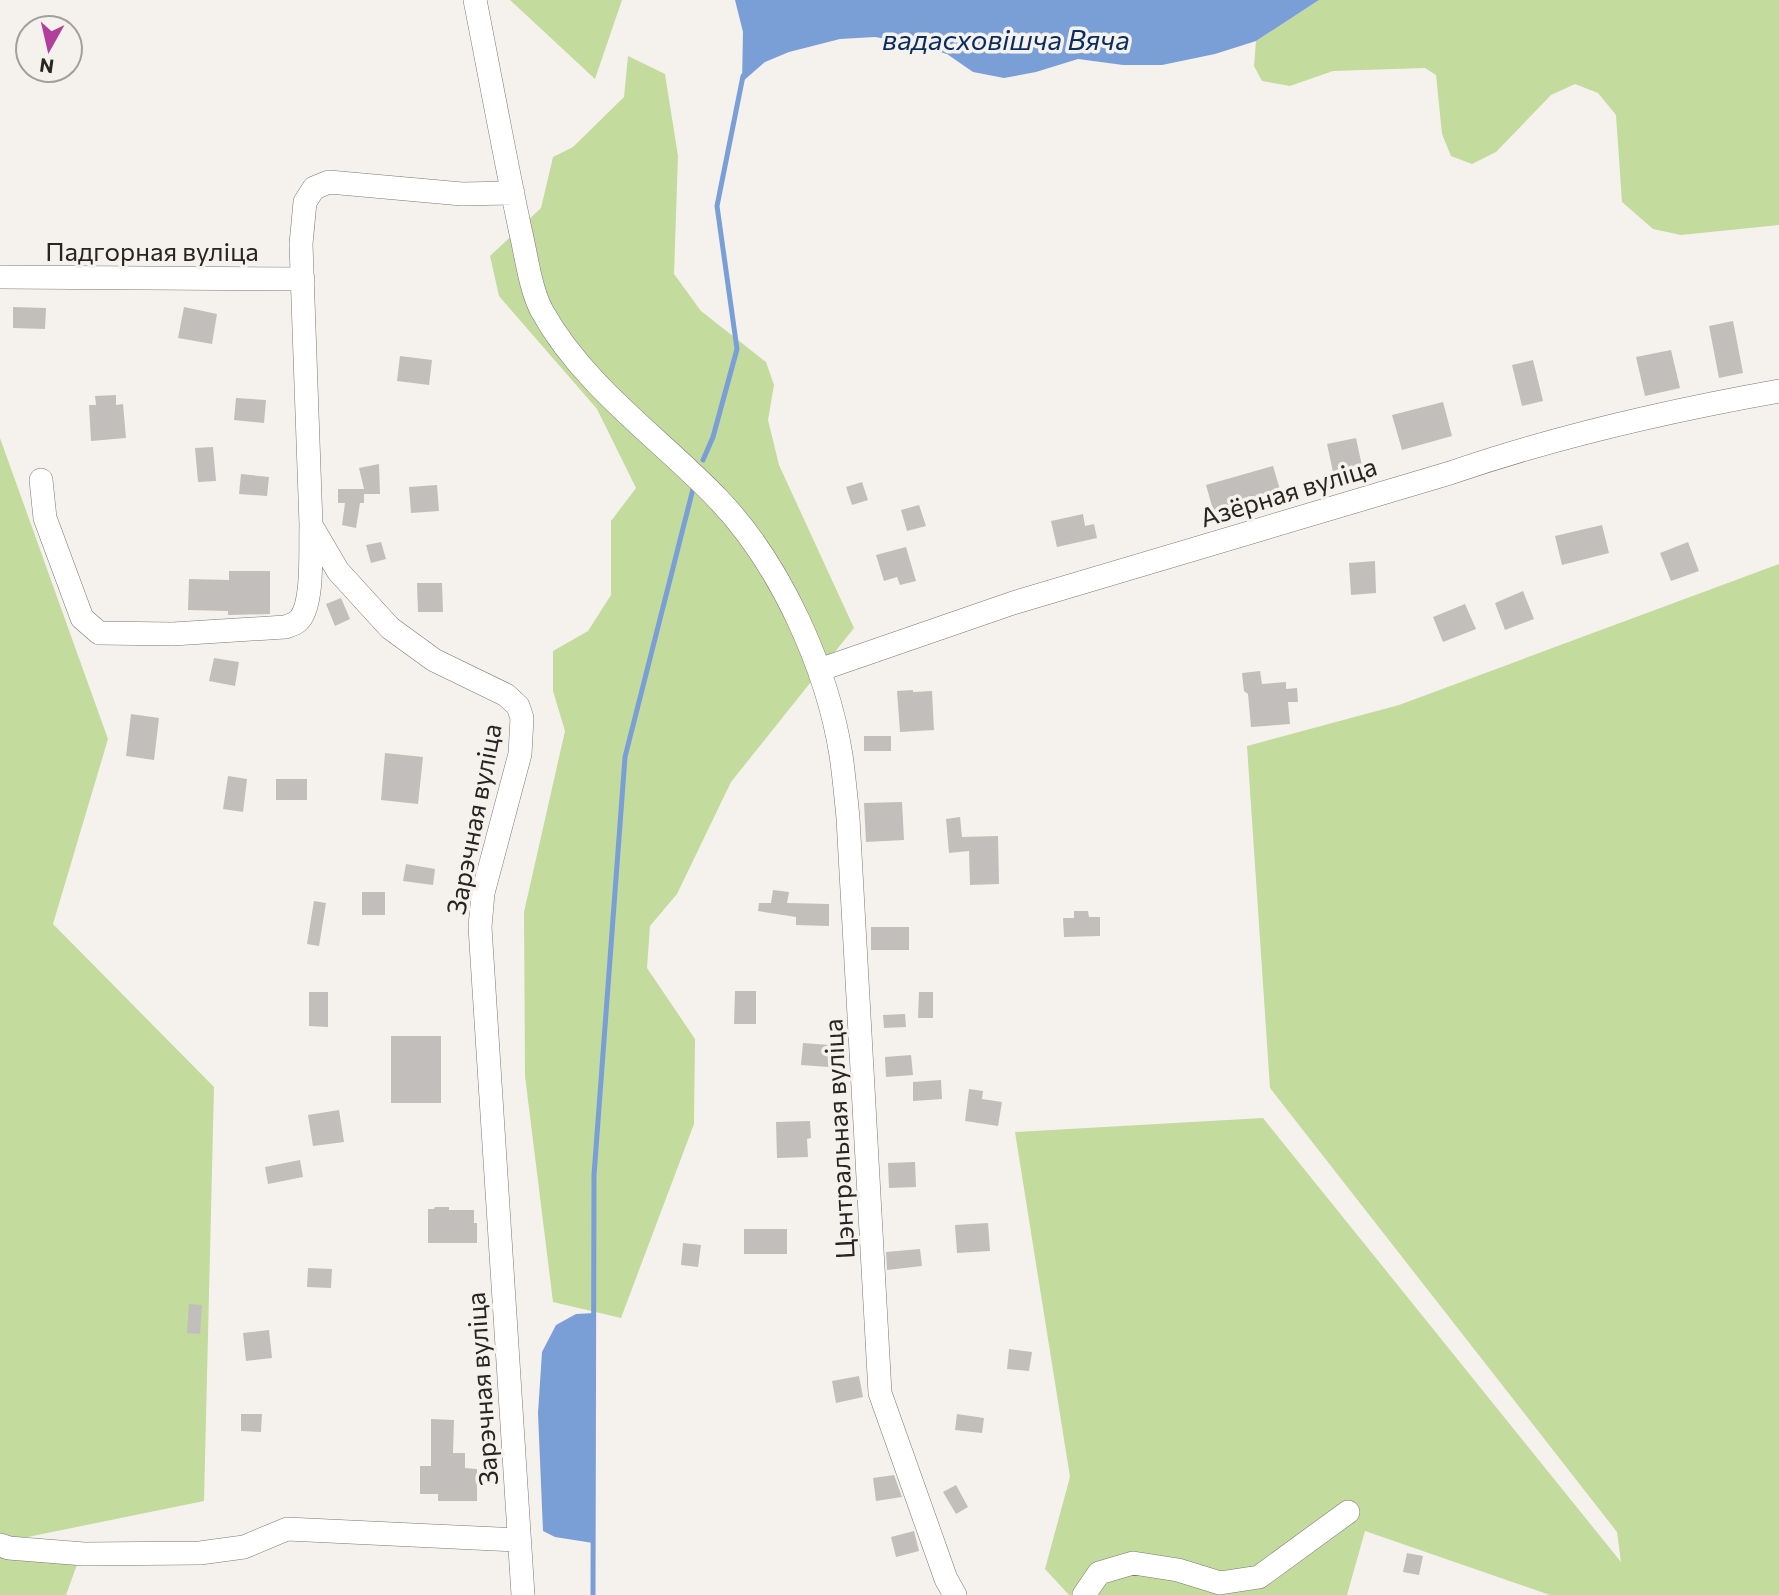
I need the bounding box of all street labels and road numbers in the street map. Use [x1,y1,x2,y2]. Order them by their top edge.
street label: Падгорная вуліца [45,235,259,266]
street label: Азёрная вуліца [1196,449,1380,533]
street label: Зарэчная вуліца [439,721,507,917]
street label: Цэнтральная вуліца [816,1018,860,1260]
street label: Зарэчная вуліца [459,1291,503,1487]

